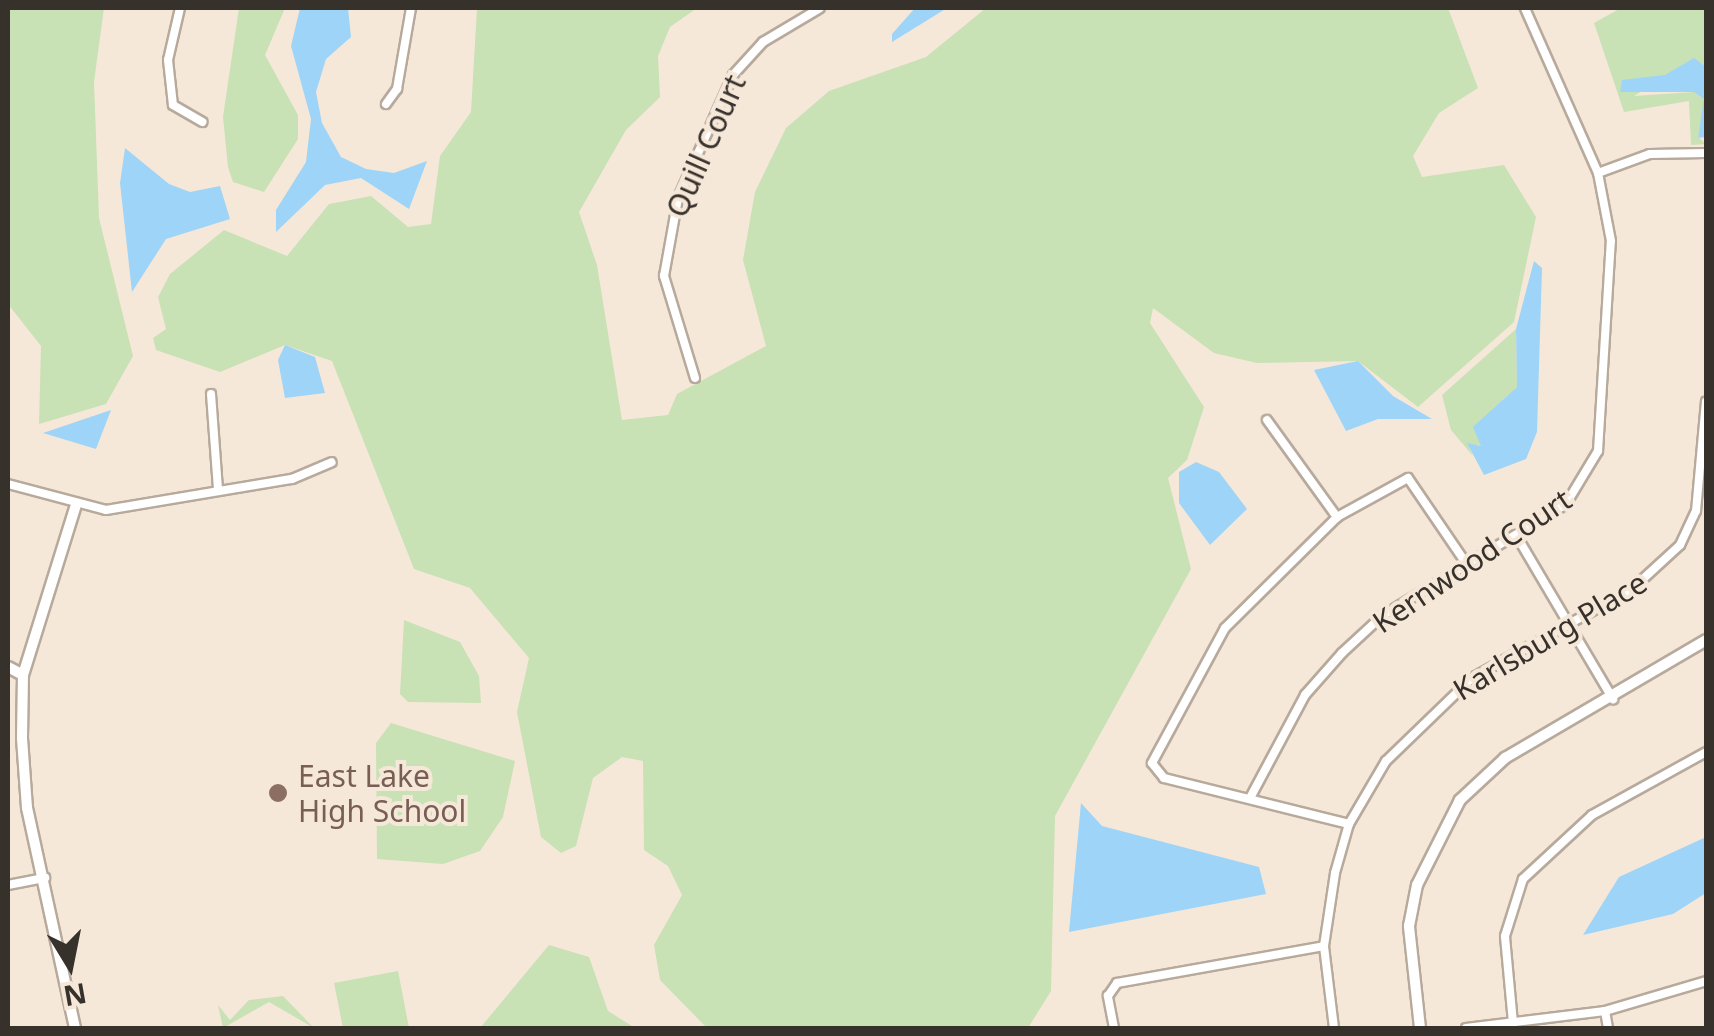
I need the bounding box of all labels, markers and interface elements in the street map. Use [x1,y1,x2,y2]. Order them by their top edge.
street label: Quill Court [659,69,753,223]
street label: Kernwood Court [1366,481,1578,641]
street label: Karlsburg Place [1447,564,1653,708]
place label: East Lake High School [298,758,466,828]
marker: East Lake High School [267,782,289,804]
north arrow [20,916,120,1016]
text: N [61,975,90,1016]

